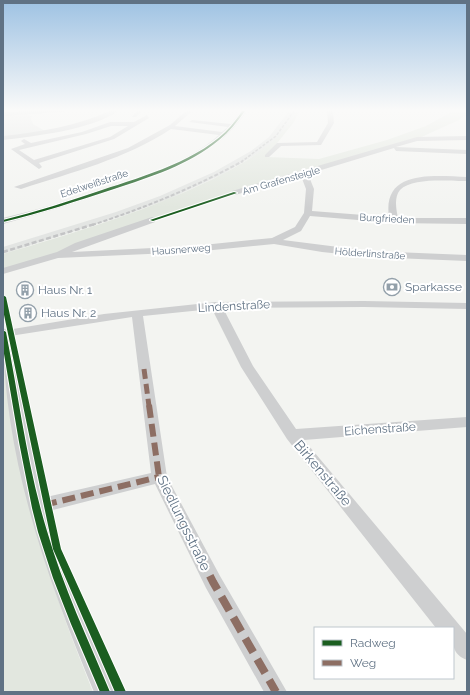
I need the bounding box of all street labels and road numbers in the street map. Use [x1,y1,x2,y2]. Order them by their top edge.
street label: Am Grafensteigle [241,164,321,197]
street label: Edelweißstraße [59,167,130,200]
street label: Burgfrieden [359,212,415,225]
street label: Hausnerweg [151,242,211,257]
street label: Hölderlinstraße [334,246,406,261]
street label: Lindenstraße [198,297,270,315]
street label: Eichenstraße [344,420,416,438]
street label: Birkenstraße [291,437,355,509]
street label: Siedlungsstraße [154,473,214,573]

